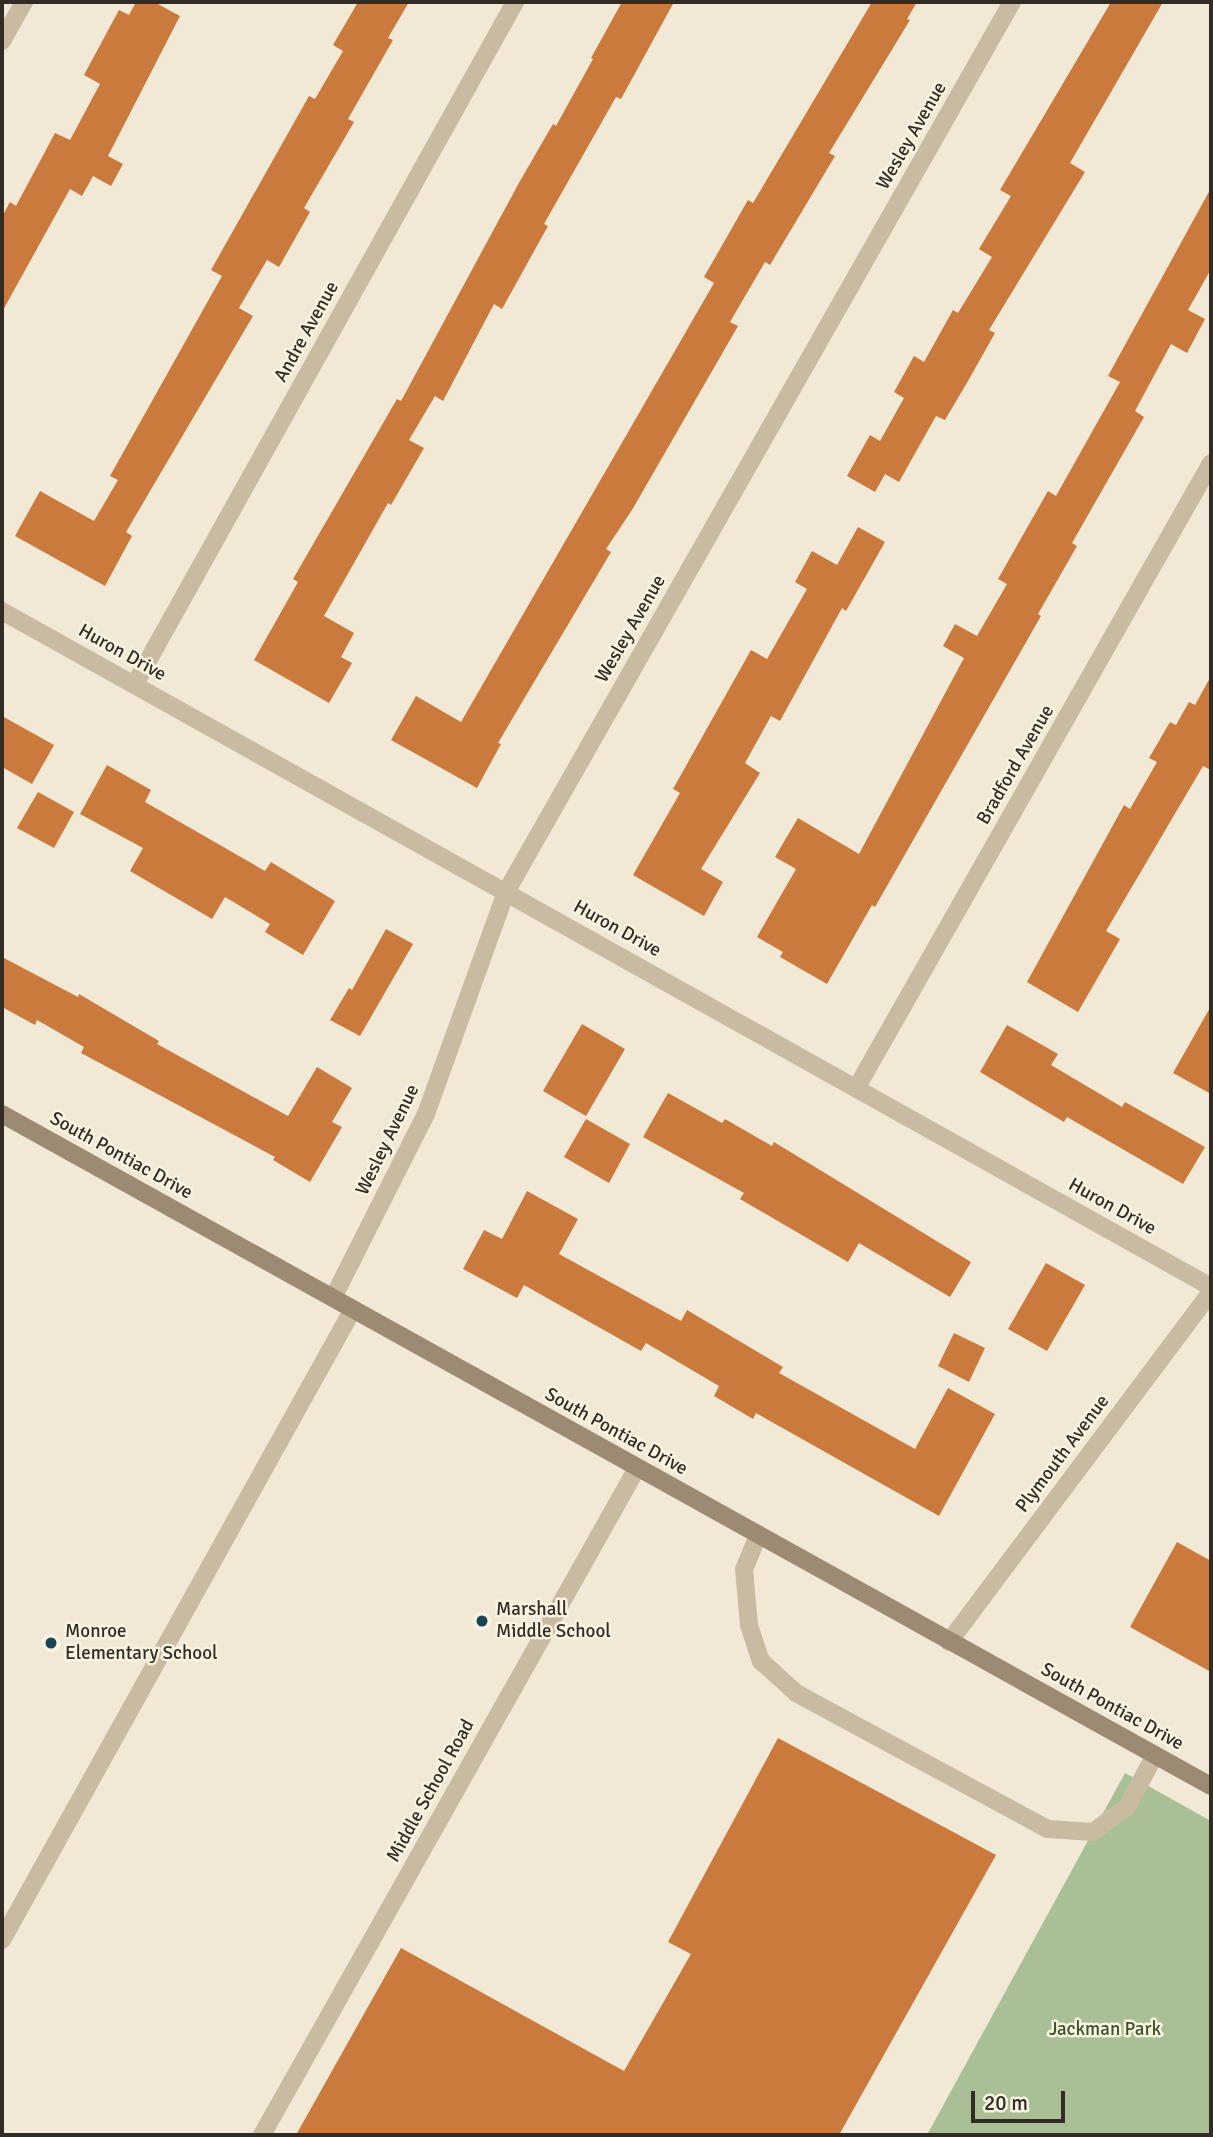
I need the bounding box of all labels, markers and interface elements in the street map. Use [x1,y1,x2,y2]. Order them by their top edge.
street label: Wesley Avenue [872,78,952,194]
street label: Andre Avenue [270,278,344,386]
street label: Wesley Avenue [591,571,671,687]
street label: Huron Drive [74,620,170,686]
street label: Bradford Avenue [973,701,1059,829]
street label: Huron Drive [569,896,665,962]
street label: Wesley Avenue [351,1081,425,1199]
street label: South Pontiac Drive [46,1107,196,1205]
street label: Huron Drive [1064,1174,1160,1240]
street label: South Pontiac Drive [541,1383,691,1481]
street label: Plymouth Avenue [1011,1391,1115,1517]
place label: Marshall Middle School [496,1599,611,1643]
marker: Marshall Middle School [474,1613,490,1629]
place label: Monroe Elementary School [65,1621,218,1665]
marker: Monroe Elementary School [43,1635,59,1651]
street label: South Pontiac Drive [1037,1658,1187,1756]
street label: Middle School Road [382,1716,480,1866]
park label: Jackman Park [1049,2019,1161,2041]
scale bar [975,2078,1070,2122]
text: 20 m [984,2090,1028,2116]

